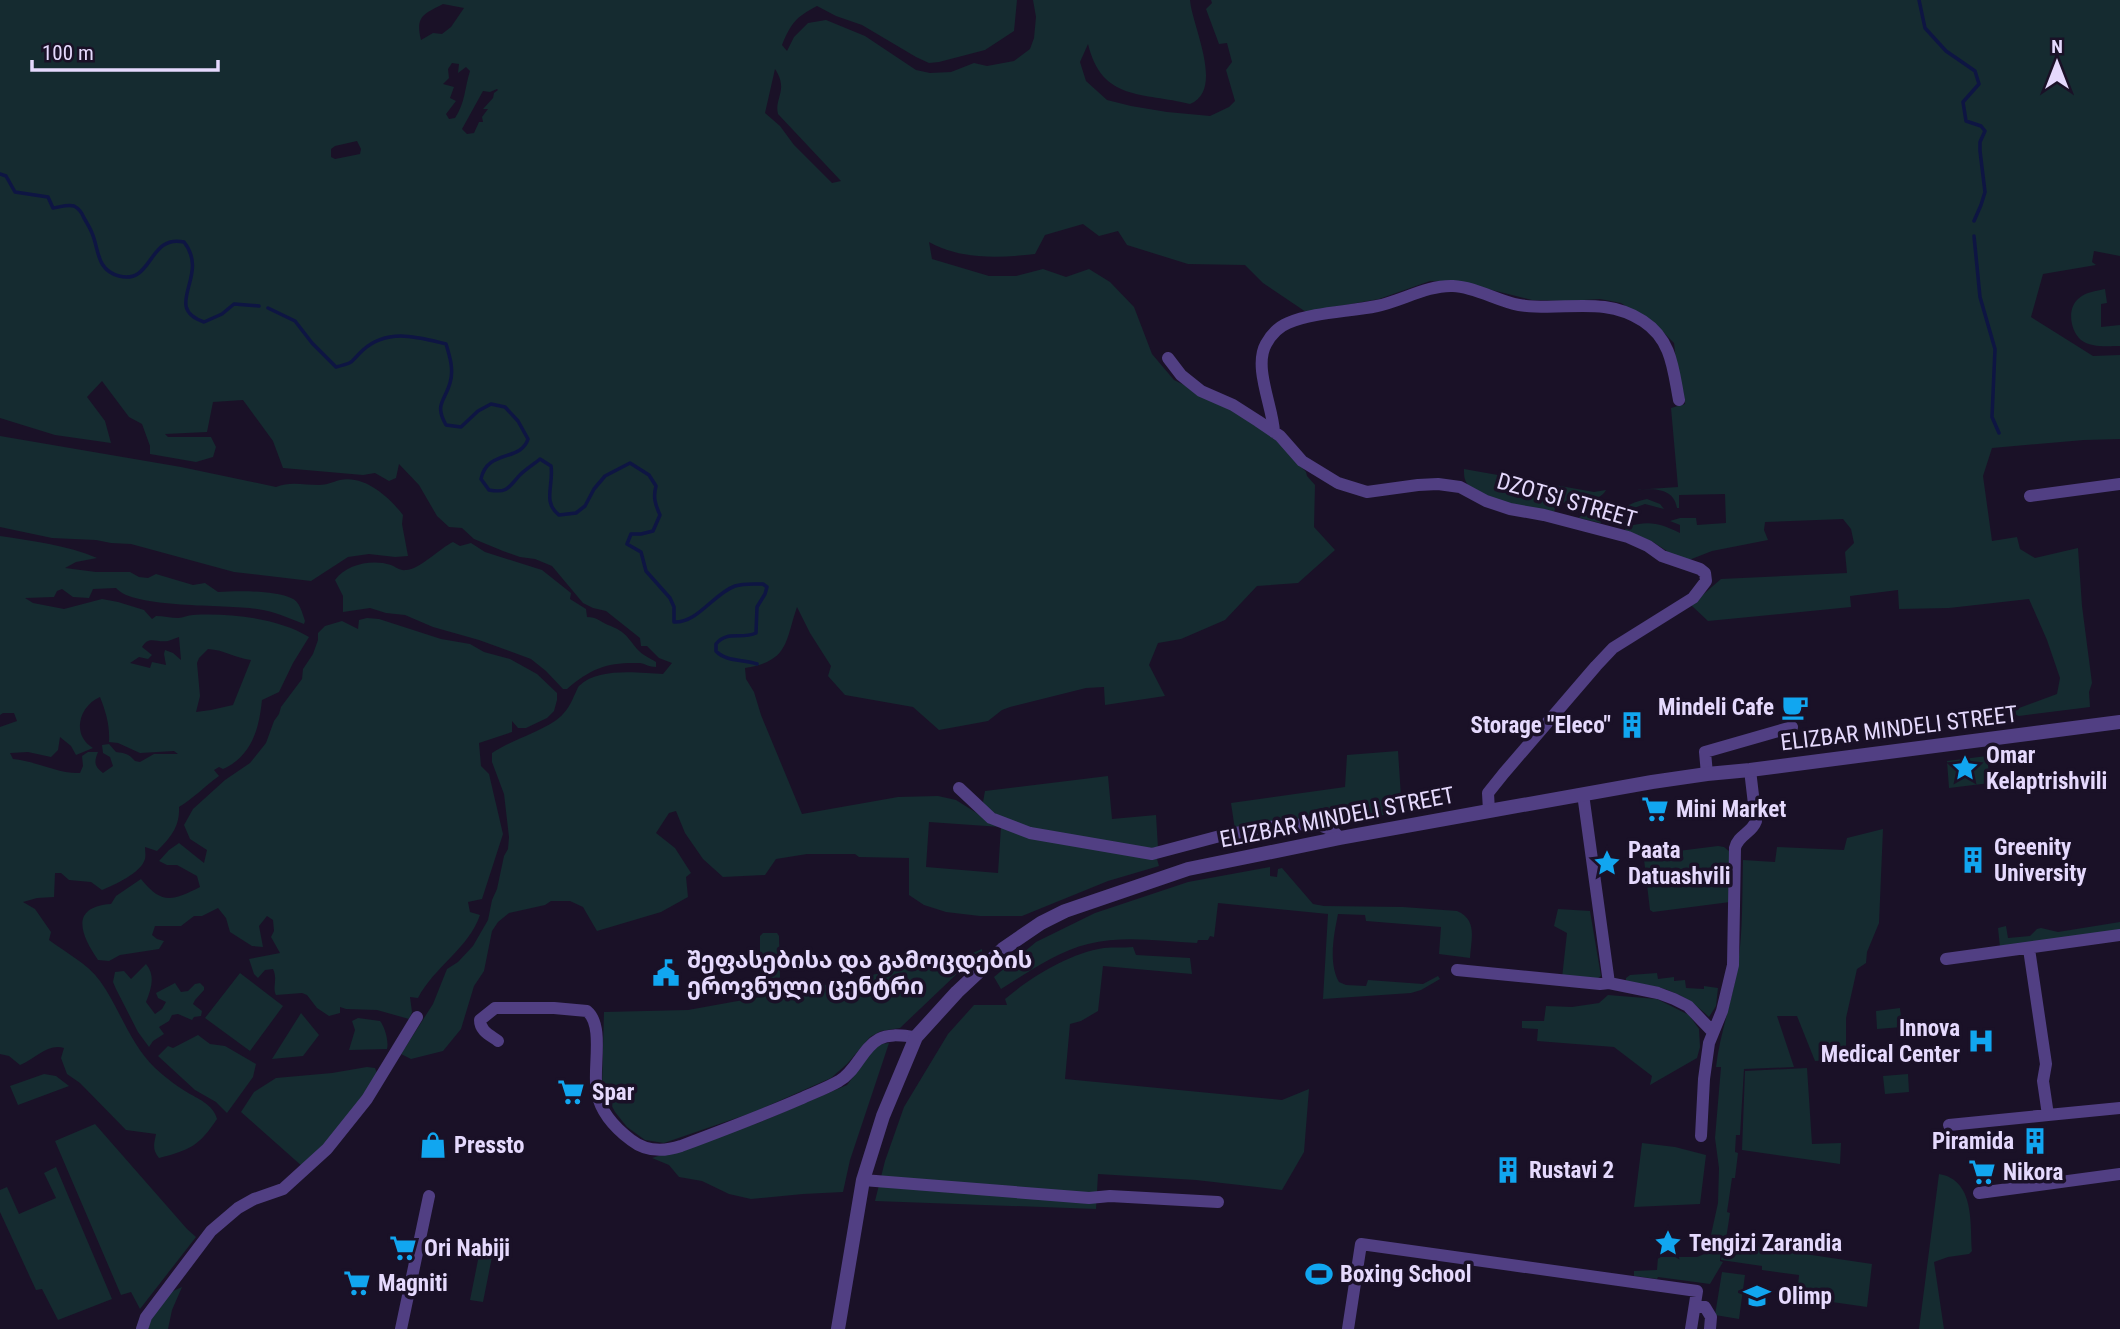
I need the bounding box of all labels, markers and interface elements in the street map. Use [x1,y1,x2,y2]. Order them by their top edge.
scale bar [32,28,217,72]
north arrow [2022,28,2092,98]
text: N [2051,35,2063,58]
text: 100 m [42,41,94,65]
street label: DZOTSI STREET [1494,468,1640,533]
cafe icon: Mindeli Cafe [1780,692,1810,722]
place label: Mindeli Cafe [1658,694,1774,721]
street label: ELIZBAR MINDELI STREET [1779,701,2019,756]
building icon: Storage "Eleco" [1617,710,1647,740]
place label: Storage "Eleco" [1471,712,1611,739]
place label: Omar Kelaptrishvili [1986,742,2107,795]
place icon: Omar Kelaptrishvili [1950,753,1980,783]
street label: ELIZBAR MINDELI STREET [1217,781,1457,853]
supermarket icon: Mini Market [1640,794,1670,824]
place label: Mini Market [1676,796,1786,823]
place label: Greenity University [1994,834,2087,887]
place label: Paata Datuashvili [1628,837,1731,890]
building icon: Greenity University [1958,845,1988,875]
place icon: Paata Datuashvili [1592,848,1622,878]
place label: შეფასებისა და გამოცდების ეროვნული ცენტრი [687,947,1032,1000]
public building icon: შეფასებისა და გამოცდების ეროვნული ცენტრი [651,958,681,988]
place label: Innova Medical Center [1821,1015,1960,1068]
hospital icon: Innova Medical Center [1966,1026,1996,1056]
supermarket icon: Spar [556,1077,586,1107]
place label: Spar [592,1079,635,1106]
building icon: Piramida [2020,1126,2050,1156]
place label: Piramida [1932,1128,2014,1155]
shop icon: Pressto [418,1130,448,1160]
place label: Pressto [454,1132,525,1159]
building icon: Rustavi 2 [1493,1155,1523,1185]
place label: Rustavi 2 [1529,1157,1614,1184]
supermarket icon: Nikora [1967,1157,1997,1187]
place label: Nikora [2003,1159,2064,1186]
place icon: Tengizi Zarandia [1653,1228,1683,1258]
place label: Tengizi Zarandia [1689,1230,1842,1257]
supermarket icon: Ori Nabiji [388,1233,418,1263]
place label: Ori Nabiji [424,1235,510,1262]
sports icon: Boxing School [1304,1259,1334,1289]
place label: Boxing School [1340,1261,1472,1288]
supermarket icon: Magniti [342,1268,372,1298]
place label: Magniti [378,1270,448,1297]
school or university icon: Olimp [1742,1281,1772,1311]
place label: Olimp [1778,1283,1832,1310]

